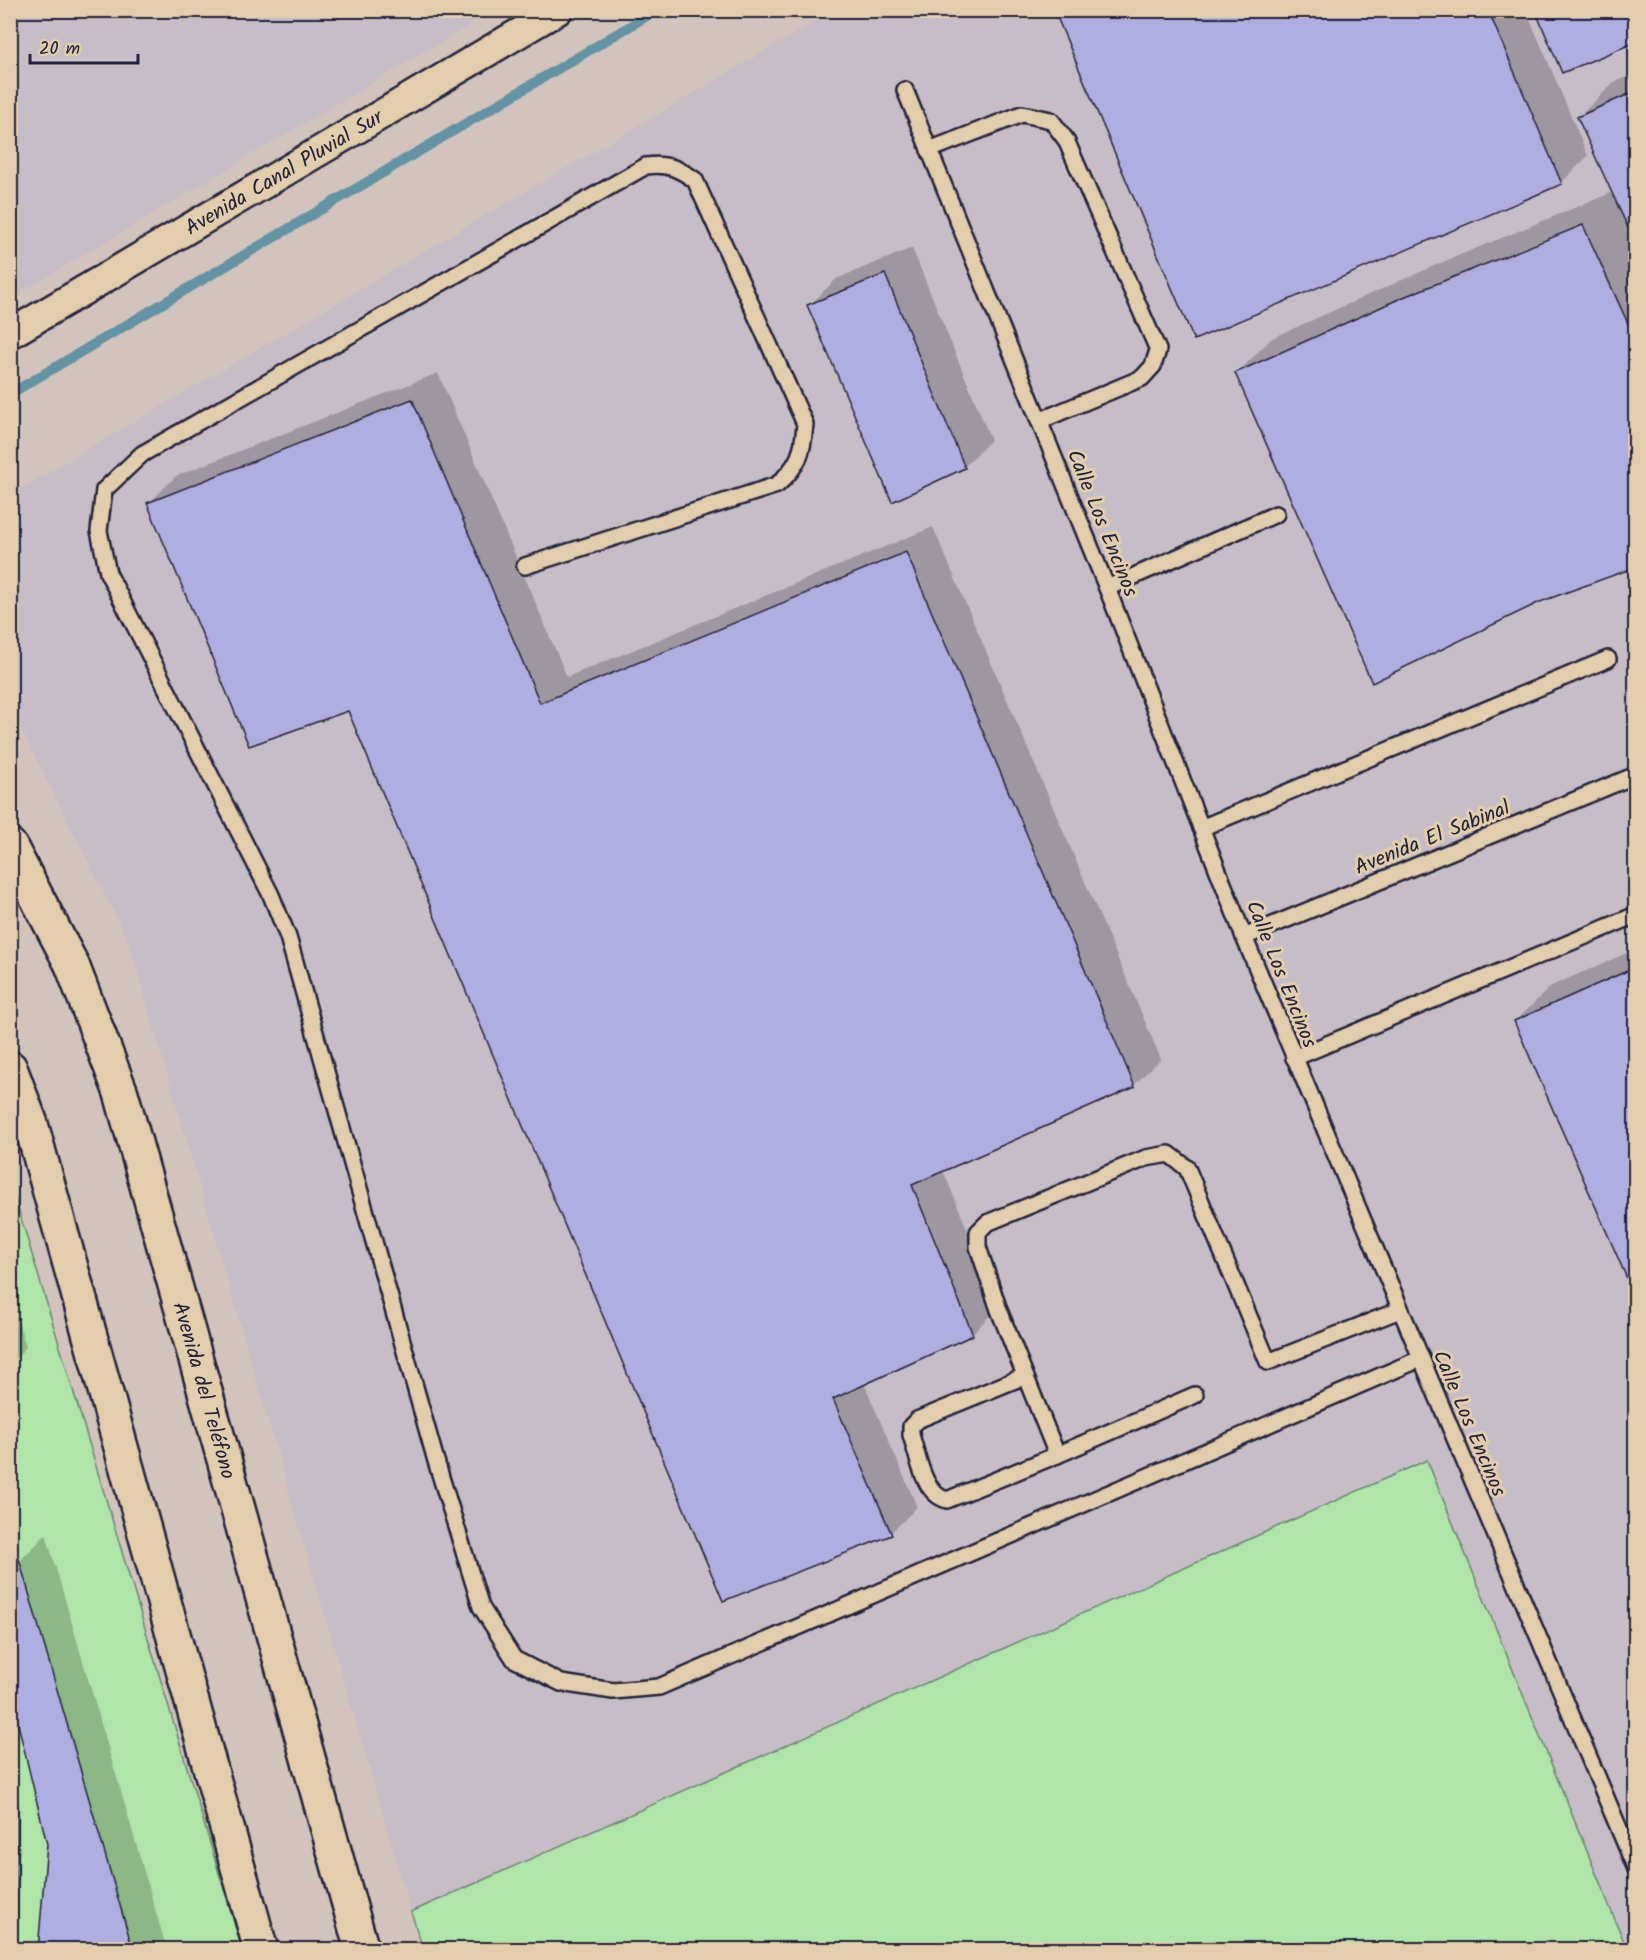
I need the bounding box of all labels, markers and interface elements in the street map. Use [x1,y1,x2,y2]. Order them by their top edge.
scale bar [30,27,138,65]
text: 20 m [39,35,80,64]
street label: Avenida Canal Pluvial Sur [179,101,391,245]
street label: Calle Los Encinos [1057,445,1146,602]
street label: Avenida El Sabinal [1350,792,1515,885]
street label: Calle Los Encinos [1236,896,1325,1053]
street label: Avenida del Teléfono [163,1298,244,1483]
street label: Calle Los Encinos [1423,1345,1514,1502]

